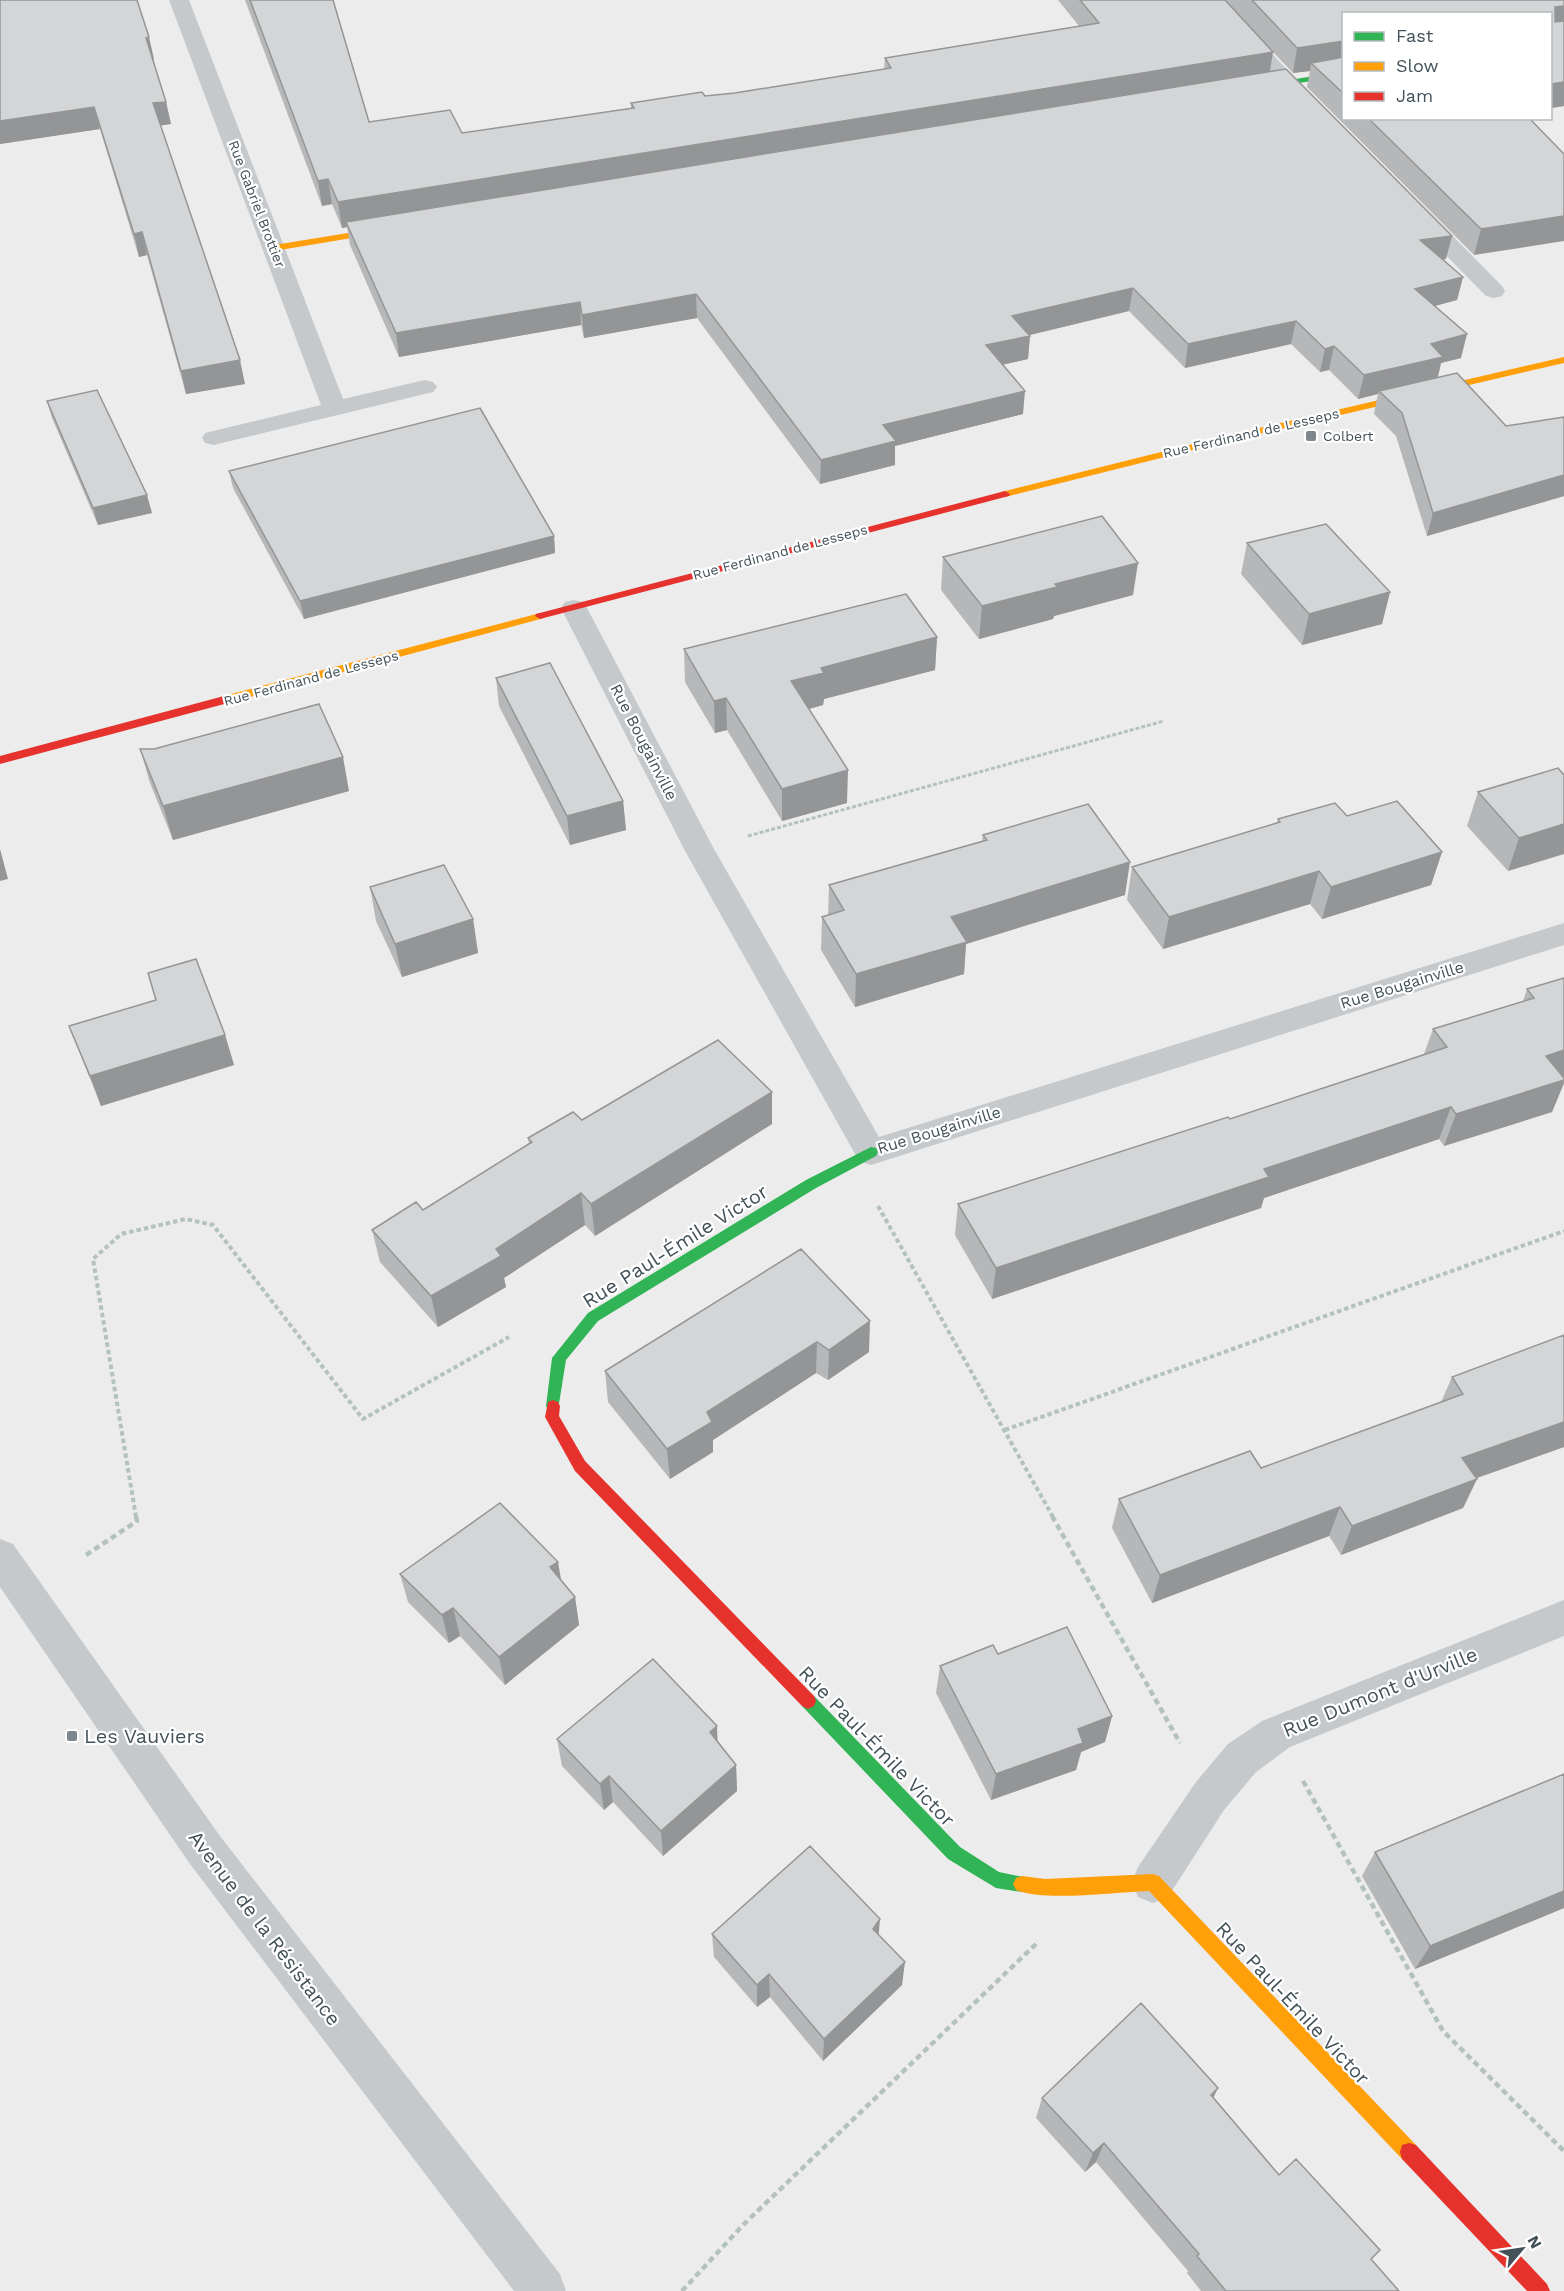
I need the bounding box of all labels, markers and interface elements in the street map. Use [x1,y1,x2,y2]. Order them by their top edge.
legend [1342,12,1552,120]
text: Fast [1396,25,1434,46]
text: Slow [1396,55,1439,76]
text: Jam [1396,85,1433,106]
street label: Rue Gabriel Brottier [225,138,289,270]
street label: Rue Ferdinand de Lesseps [1161,405,1341,461]
place label: Colbert [1323,428,1373,444]
marker: Colbert [1304,429,1318,443]
street label: Rue Ferdinand de Lesseps [691,521,869,583]
street label: Rue Ferdinand de Lesseps [222,647,400,709]
street label: Rue Bougainville [606,681,682,803]
street label: Rue Bougainville [1338,957,1466,1013]
street label: Rue Bougainville [875,1102,1003,1158]
street label: Rue Paul-Émile Victor [578,1179,772,1313]
street label: Rue Dumont d'Urville [1279,1642,1481,1742]
street label: Rue Paul-Émile Victor [794,1661,960,1831]
place label: Les Vauviers [84,1724,205,1748]
marker: Les Vauviers [65,1729,79,1743]
street label: Avenue de la Résistance [184,1826,346,2030]
street label: Rue Paul-Émile Victor [1211,1917,1375,2089]
north arrow [1492,2219,1552,2279]
text: N [1523,2232,1546,2252]

